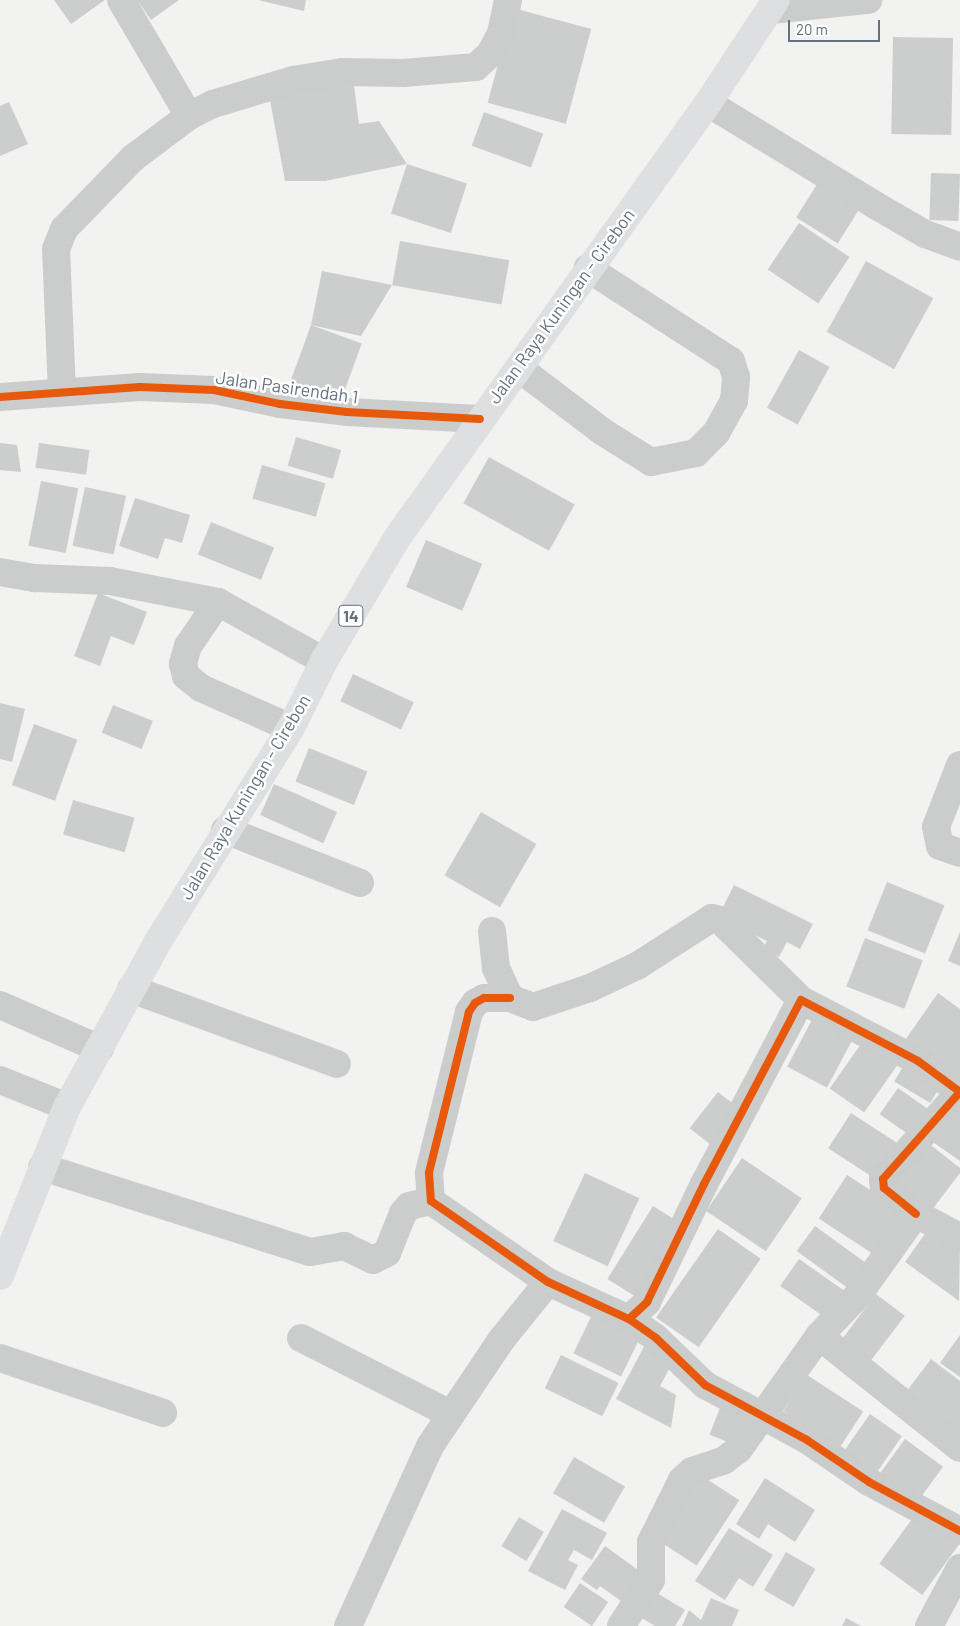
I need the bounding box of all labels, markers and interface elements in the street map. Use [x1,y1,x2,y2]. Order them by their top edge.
scale bar [790,10,882,42]
text: 20 m [796,20,828,38]
street label: Jalan Raya Kuningan - Cirebon [483,204,639,408]
street label: Jalan Pasirendah 1 [214,366,360,408]
road number: 14 [337,602,365,630]
street label: Jalan Raya Kuningan - Cirebon [175,691,315,903]

